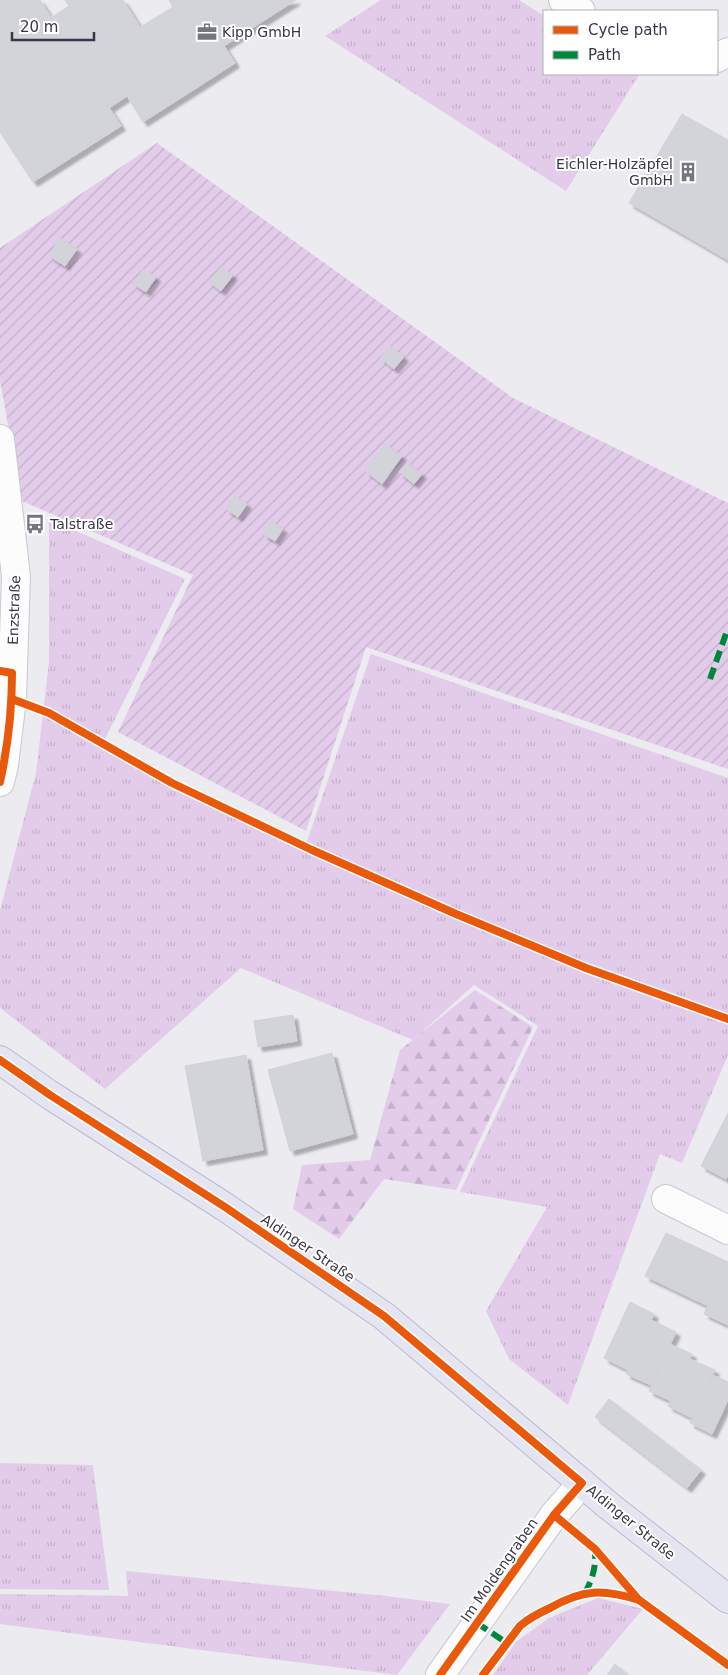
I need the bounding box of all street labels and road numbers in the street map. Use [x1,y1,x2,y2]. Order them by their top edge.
street label: Enzstraße [5,575,23,645]
street label: Aldinger Straße [258,1211,358,1285]
street label: Aldinger Straße [584,1481,678,1563]
street label: Im Moldengraben [457,1515,541,1625]

